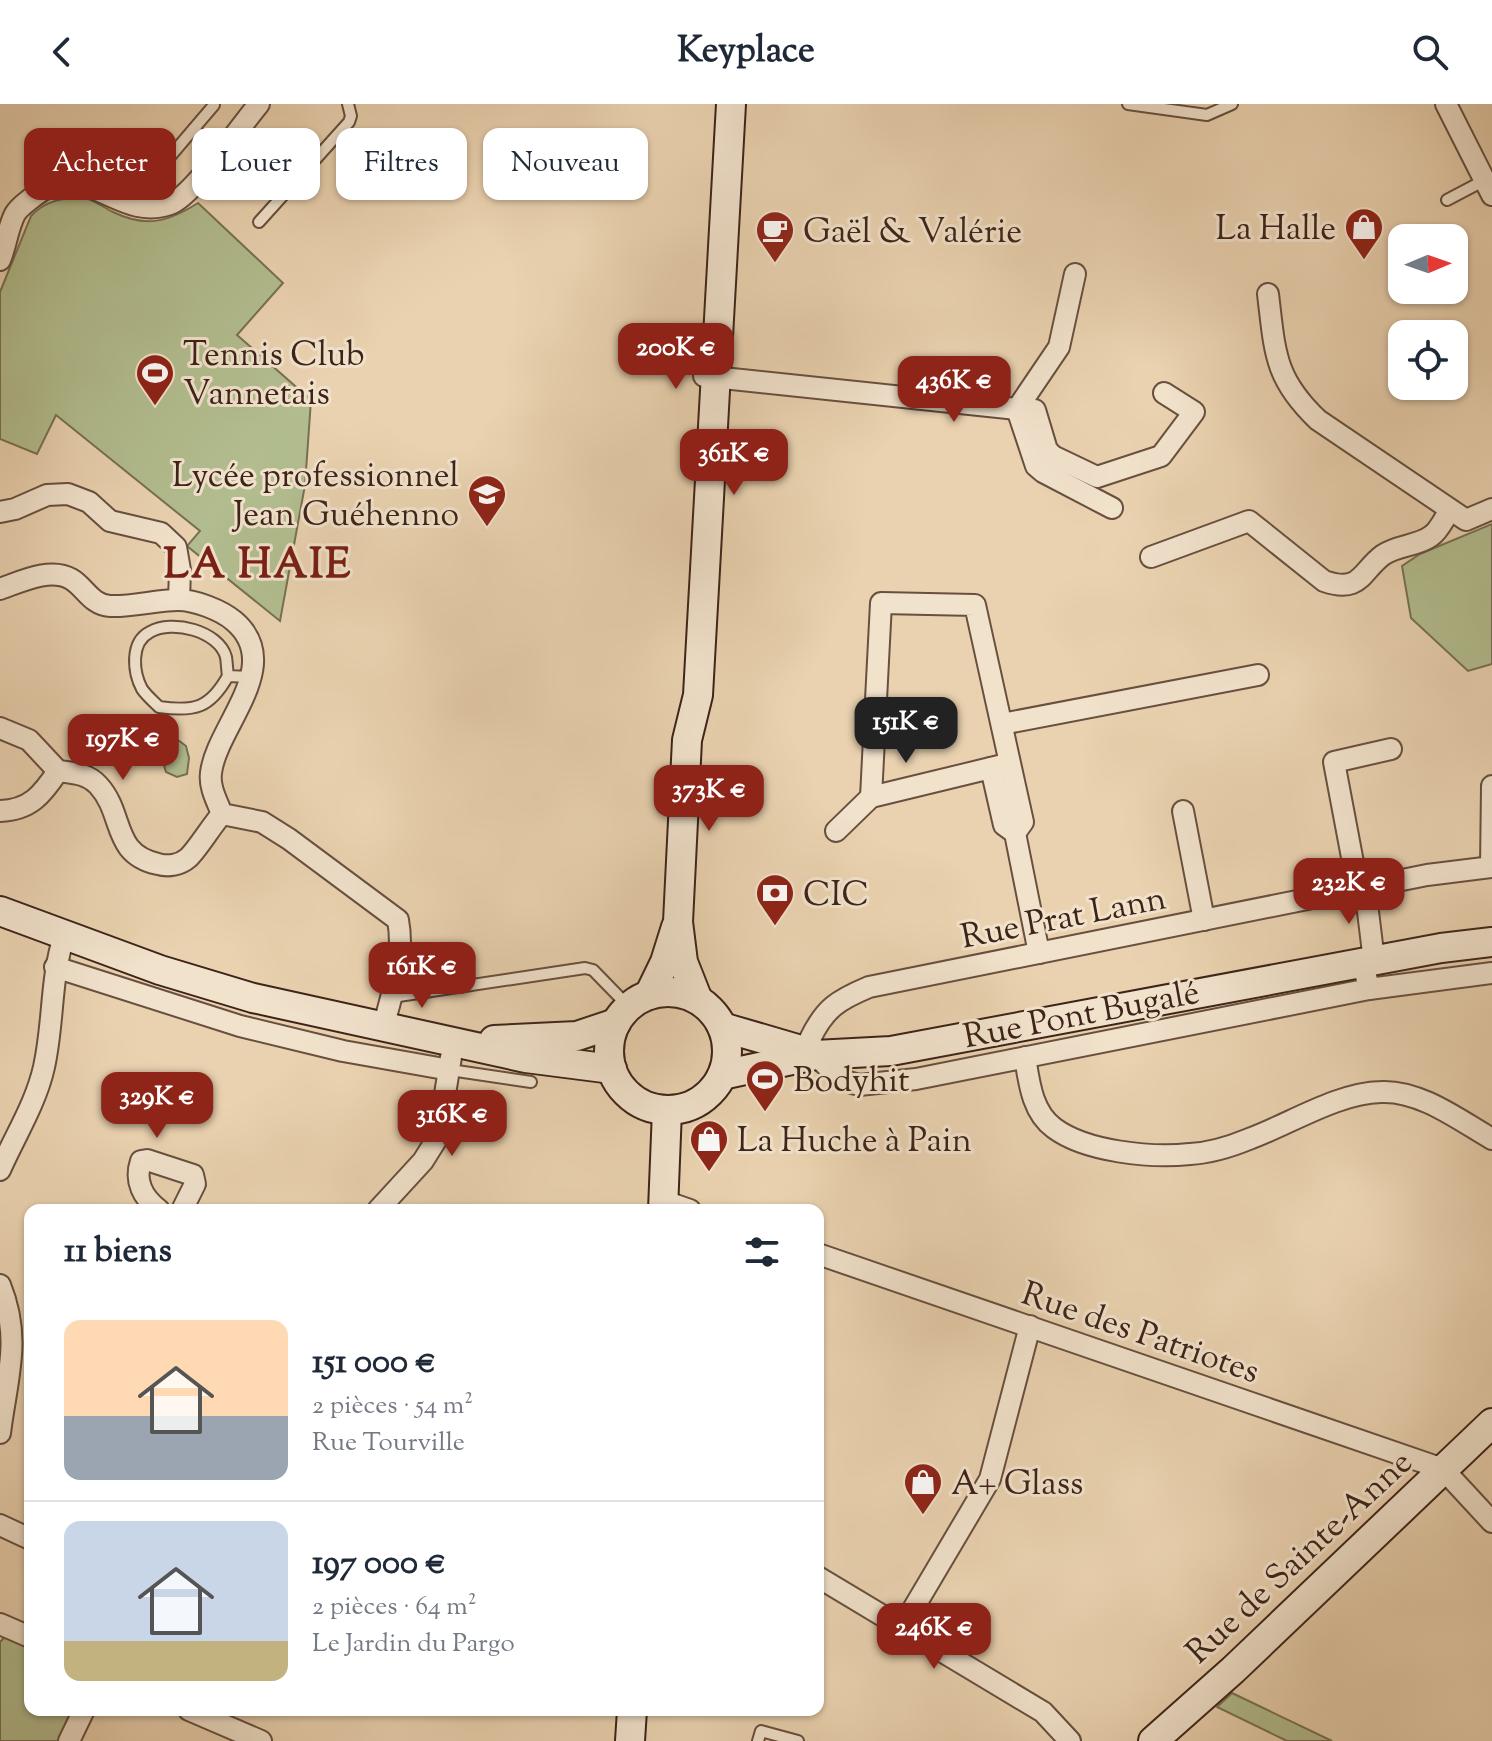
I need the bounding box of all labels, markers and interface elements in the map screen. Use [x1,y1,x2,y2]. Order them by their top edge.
text: Keyplace [677,26,815,78]
icon: back [40,30,84,74]
icon: search [1408,30,1452,74]
chip: Acheter [24,128,176,200]
chip: Louer [192,128,320,200]
chip: Filtres [336,128,467,200]
chip: Nouveau [483,128,648,200]
place label: La Halle [1216,206,1336,255]
shop icon: La Halle [1343,206,1385,261]
cafe icon: Gaël & Valérie [754,209,796,264]
place label: Gaël & Valérie [803,209,1022,258]
north arrow [1388,224,1468,304]
map controls [1388,224,1468,400]
button: locate [1388,320,1468,400]
pin: 200K € [611,323,741,391]
text: 200K € [636,330,716,367]
place label: Tennis Club Vannetais [183,332,365,420]
sports icon: Tennis Club Vannetais [134,352,176,407]
pin: 436K € [889,356,1019,424]
text: 436K € [916,363,992,400]
pin: 361K € [669,429,799,497]
text: 361K € [698,436,770,473]
place label: Lycée professionnel Jean Guéhenno [172,453,459,541]
school or university icon: Lycée professionnel Jean Guéhenno [466,473,508,528]
district label: LA HAIE [164,537,352,597]
pin: 151K € [841,697,971,765]
text: 151K € [873,704,939,741]
pin: 197K € [58,714,188,782]
text: 197K € [86,721,160,758]
pin: 373K € [644,765,774,833]
text: 373K € [672,772,746,809]
pin: 232K € [1284,858,1414,926]
text: 232K € [1311,865,1387,902]
bank icon: CIC [754,872,796,927]
place label: CIC [803,872,869,921]
street label: Rue Prat Lann [957,876,1170,963]
pin: 161K € [357,942,487,1010]
text: 161K € [387,949,457,986]
street label: Rue Pont Bugalé [960,970,1204,1063]
sports icon: Bodyhit [744,1058,786,1113]
place label: Bodyhit [793,1058,910,1107]
pin: 329K € [92,1072,222,1140]
text: 329K € [119,1079,195,1116]
pin: 316K € [387,1090,517,1158]
text: 316K € [416,1097,488,1134]
shop icon: La Huche à Pain [688,1118,730,1173]
place label: La Huche à Pain [737,1118,972,1167]
text: 11 biens [64,1228,172,1277]
icon: filters [740,1230,784,1274]
street label: Rue des Patriotes [1014,1271,1265,1398]
text: 151 000 € [312,1339,436,1388]
icon: home [128,1352,224,1448]
text: 2 pièces · 54 m² [312,1388,473,1425]
text: Rue Tourville [312,1425,465,1462]
street label: Rue de Sainte-Anne [1176,1440,1425,1677]
shop icon: A+ Glass [902,1461,944,1516]
place label: A+ Glass [951,1461,1083,1510]
text: 197 000 € [312,1540,446,1589]
icon: home [128,1553,224,1649]
text: 2 pièces · 64 m² [312,1589,477,1626]
pin: 246K € [869,1603,999,1671]
text: 246K € [895,1610,973,1647]
text: Le Jardin du Pargo [312,1626,515,1663]

